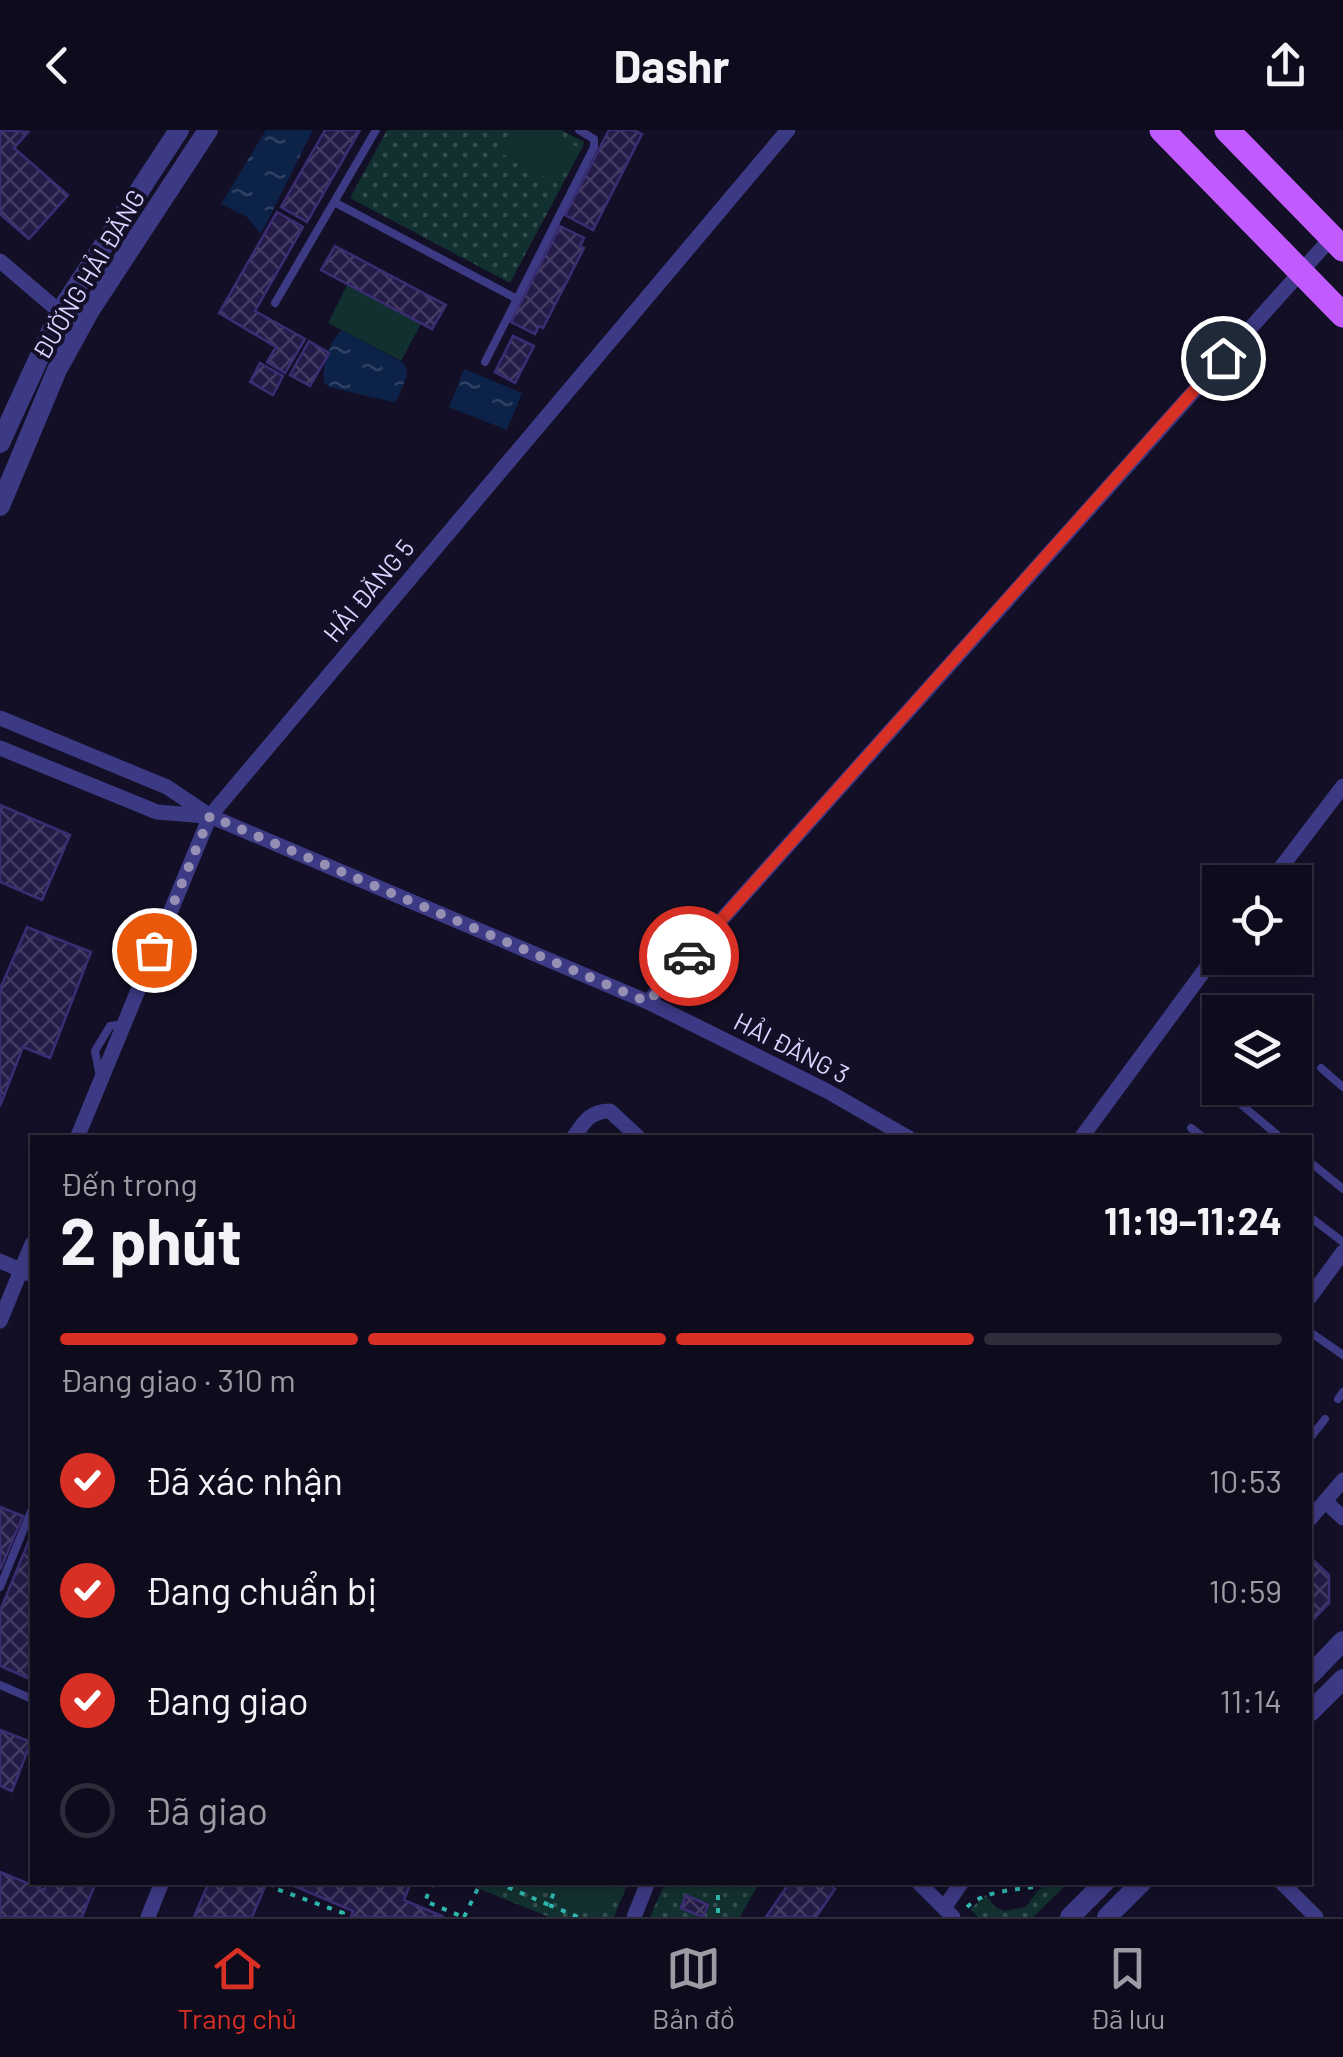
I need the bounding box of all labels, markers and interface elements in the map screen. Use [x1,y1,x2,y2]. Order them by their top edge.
icon: back [30,38,85,93]
text: Dashr [614,38,729,92]
icon: share [1258,38,1313,93]
street label: ĐƯỜNG HẢI ĐĂNG [25,184,151,364]
pin [1181,316,1266,401]
icon: home [1196,331,1251,386]
street label: HẢI ĐĂNG 5 [316,533,420,647]
map controls [1202,865,1312,1105]
button: locate [1202,865,1312,975]
courier [639,906,739,1006]
pin [112,908,197,993]
icon: bag [127,923,182,978]
icon: car [662,929,717,984]
button: layers [1202,995,1312,1105]
street label: HẢI ĐĂNG 3 [730,1005,854,1089]
text: Đến trong [60,1164,198,1202]
text: 11:19–11:24 [1104,1197,1282,1243]
text: 2 phút [60,1200,242,1278]
text: Đang giao · 310 m [60,1360,296,1398]
icon: check [60,1453,115,1508]
text: Đã xác nhận [145,1457,343,1503]
text: 10:53 [1209,1461,1282,1499]
icon: check [60,1563,115,1618]
text: Đang chuẩn bị [145,1567,377,1613]
text: 10:59 [1209,1571,1282,1609]
icon: check [60,1673,115,1728]
text: Đang giao [145,1677,309,1723]
text: 11:14 [1220,1681,1282,1719]
text: Đã giao [145,1787,268,1833]
tab: Trang chủ [178,1941,297,2035]
tab: Bản đồ [652,1941,735,2035]
tab: Đã lưu [1090,1941,1165,2035]

